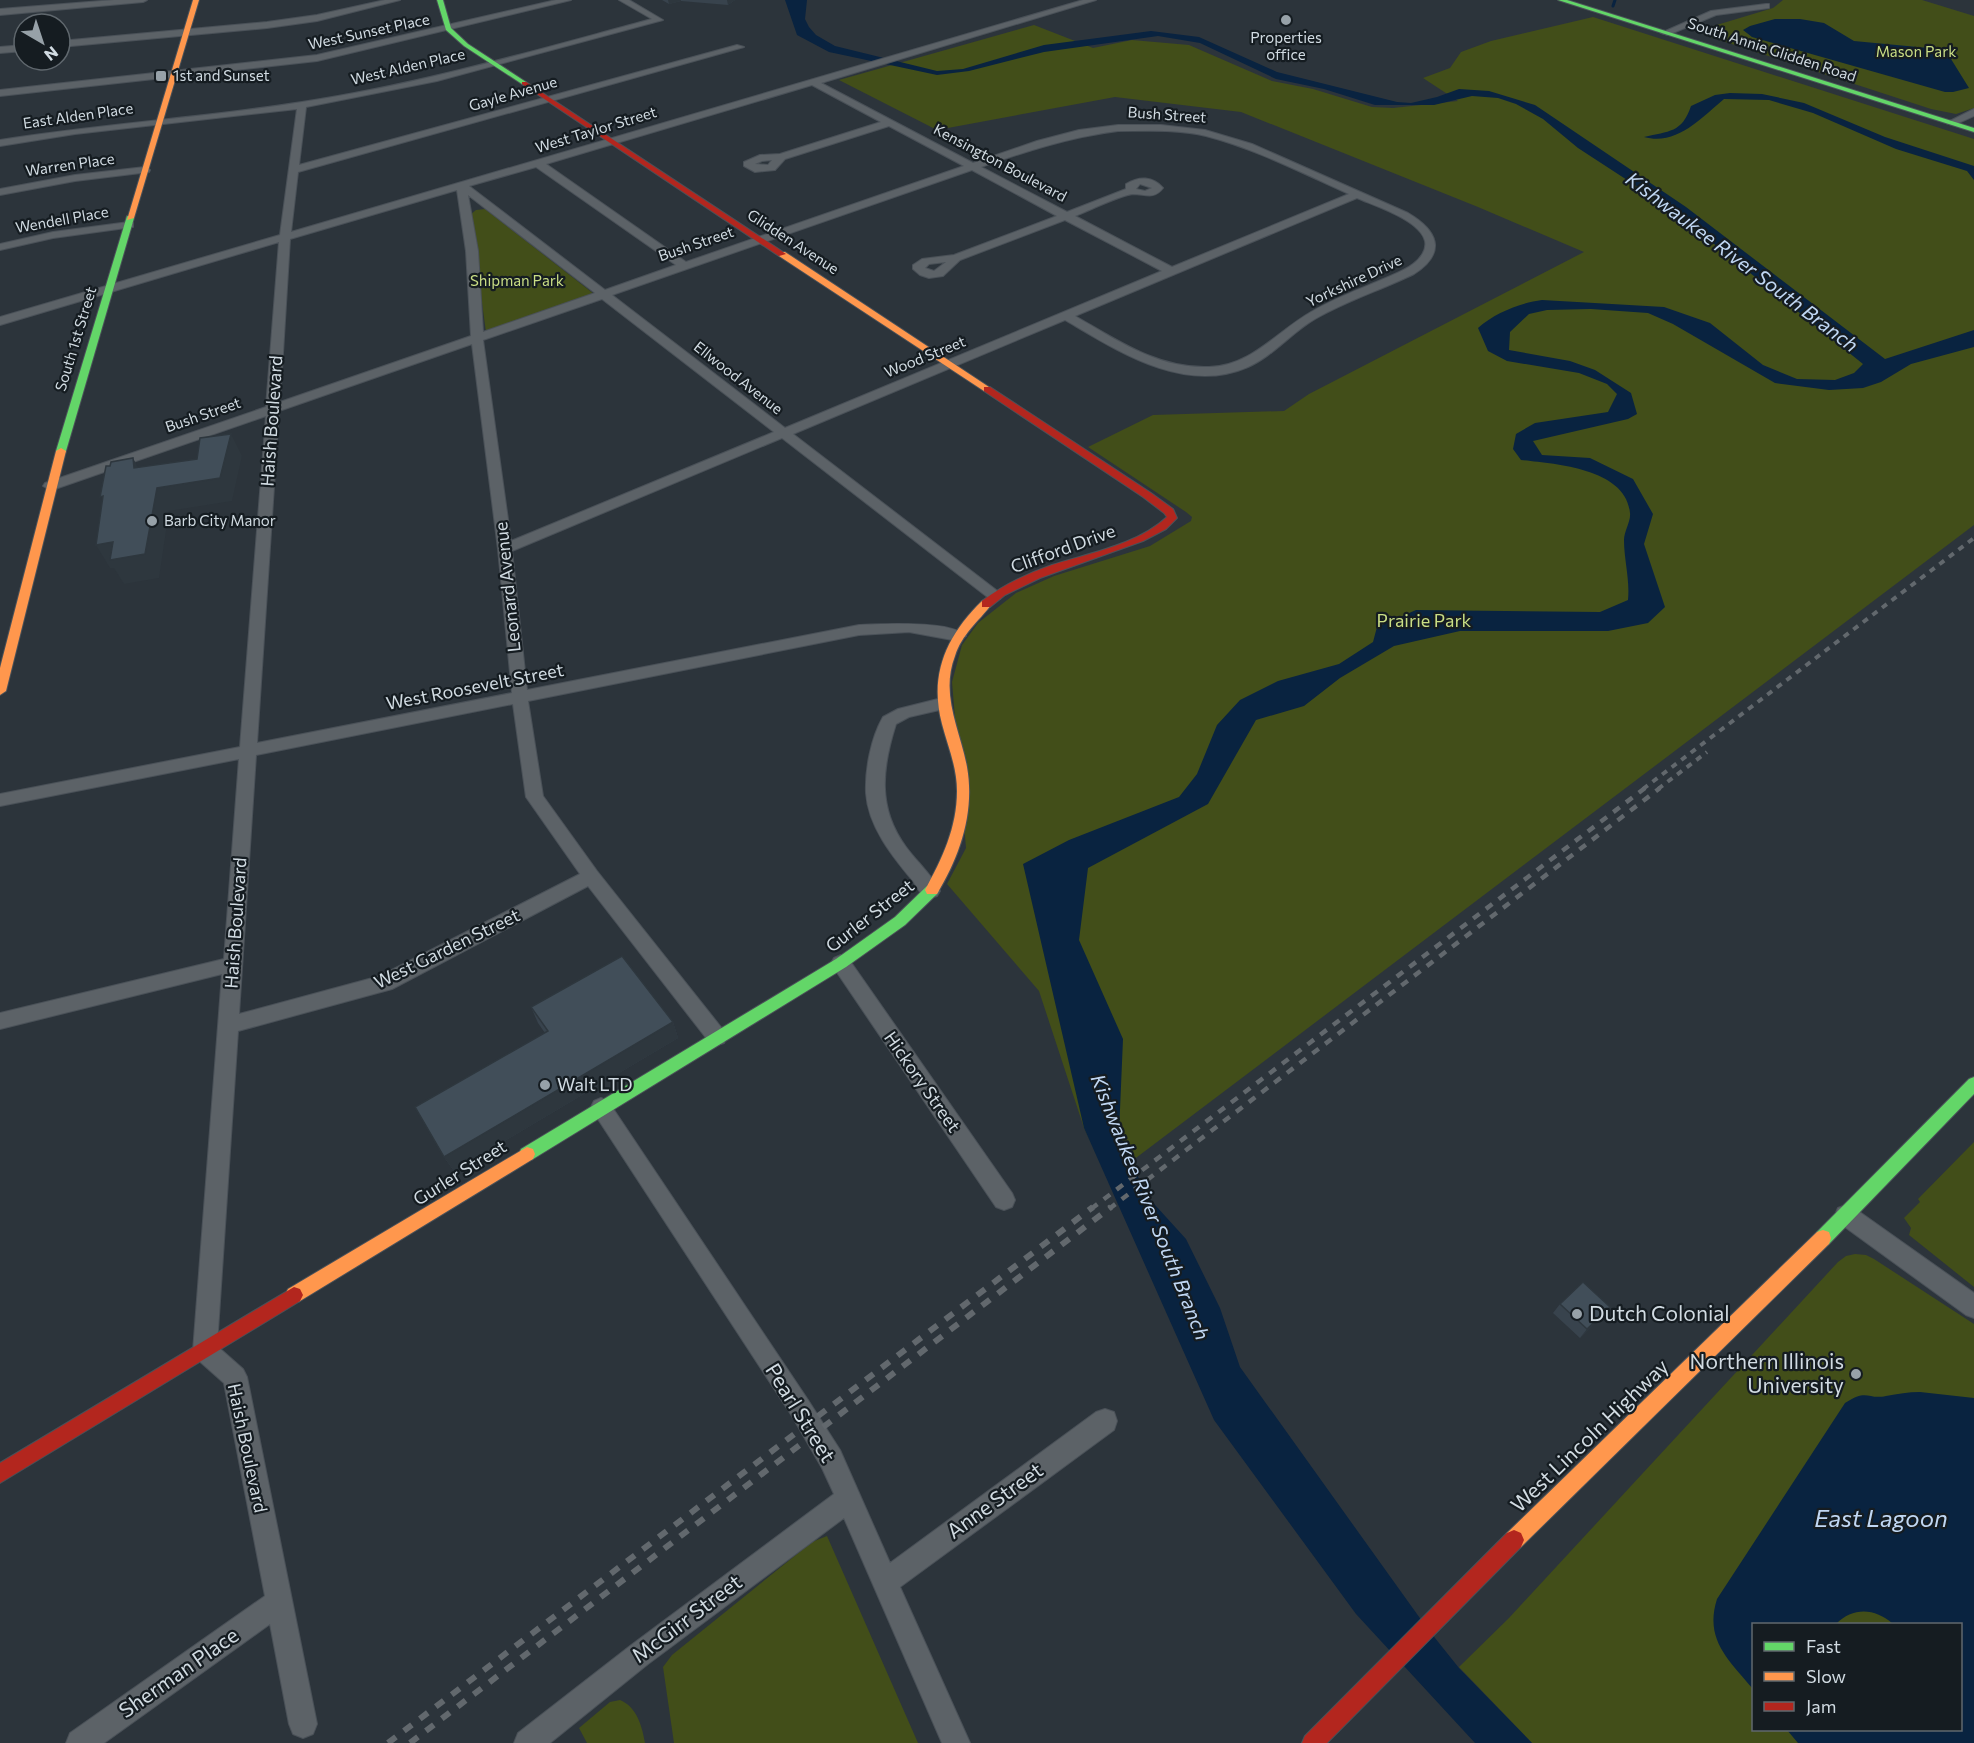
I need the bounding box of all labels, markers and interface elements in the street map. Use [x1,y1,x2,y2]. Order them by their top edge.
street label: West Sunset Place [306,9,431,53]
north arrow [12,12,72,72]
marker: Properties office [1279,13,1293,27]
street label: South Annie Glidden Road [1686,13,1859,85]
place label: Properties office [1250,28,1322,63]
park label: Mason Park [1876,42,1956,60]
text: N [41,43,62,65]
street label: West Alden Place [349,44,467,88]
place label: 1st and Sunset [173,66,270,84]
marker: 1st and Sunset [154,69,168,83]
street label: Gayle Avenue [466,72,559,114]
street label: East Alden Place [22,98,134,132]
street label: West Taylor Street [533,102,658,156]
street label: Bush Street [1127,102,1207,126]
street label: Kensington Boulevard [931,119,1070,205]
street label: Warren Place [24,149,116,179]
water label: Kishwaukee River South Branch [1622,166,1864,356]
street label: Wendell Place [14,202,110,236]
street label: Glidden Avenue [744,205,843,277]
street label: Bush Street [656,222,736,264]
street label: Yorkshire Drive [1303,250,1404,310]
park label: Shipman Park [470,271,564,289]
street label: South 1st Street [51,284,99,393]
street label: Wood Street [881,332,968,381]
street label: Ellwood Avenue [691,337,787,418]
street label: Haish Boulevard [255,355,287,487]
street label: Bush Street [163,393,243,435]
place label: Barb City Manor [164,511,276,529]
marker: Barb City Manor [145,514,159,528]
street label: Clifford Drive [1007,519,1118,577]
street label: Leonard Avenue [489,521,525,653]
park label: Prairie Park [1377,609,1472,631]
street label: West Roosevelt Street [384,658,566,714]
street label: Haish Boulevard [219,857,251,989]
street label: Gurler Street [821,874,918,957]
street label: West Garden Street [370,903,523,993]
street label: Hickory Street [880,1027,966,1136]
water label: Kishwaukee River South Branch [1086,1070,1215,1343]
place label: Walt LTD [557,1073,633,1095]
marker: Walt LTD [538,1078,552,1092]
street label: Gurler Street [409,1135,510,1210]
place label: Dutch Colonial [1589,1300,1730,1325]
marker: Dutch Colonial [1570,1307,1584,1321]
place label: Northern Illinois University [1690,1348,1844,1397]
street label: West Lincoln Highway [1505,1353,1673,1517]
street label: Pearl Street [761,1358,842,1466]
marker: Northern Illinois University [1849,1367,1863,1381]
street label: Haish Boulevard [224,1381,272,1514]
street label: Anne Street [941,1456,1047,1543]
water label: East Lagoon [1814,1503,1948,1532]
street label: McGirr Street [626,1568,746,1667]
street label: Sherman Place [114,1621,243,1722]
legend [1752,1623,1962,1731]
text: Fast [1806,1635,1841,1657]
text: Slow [1806,1665,1846,1687]
text: Jam [1806,1695,1836,1717]

